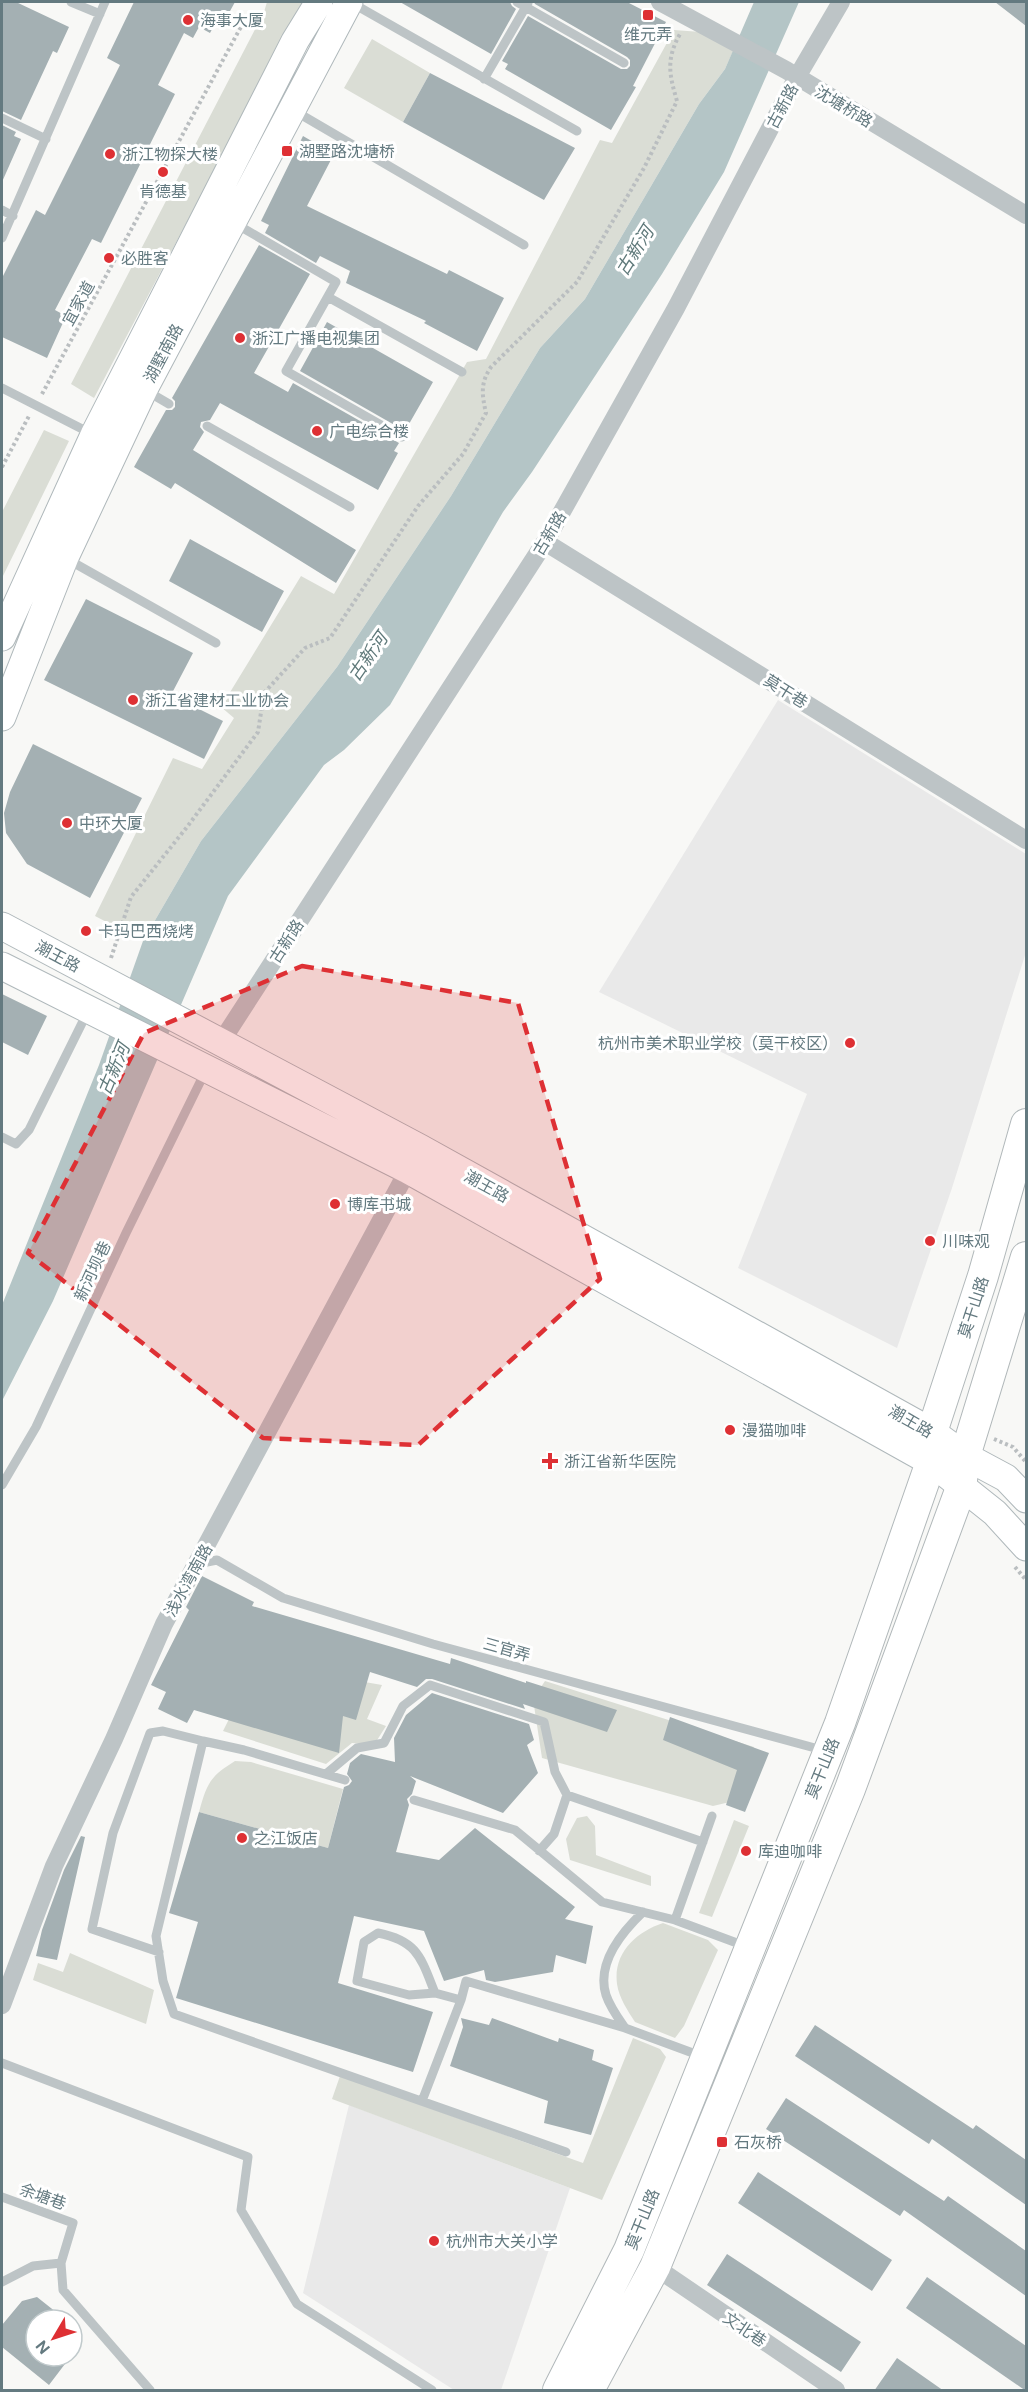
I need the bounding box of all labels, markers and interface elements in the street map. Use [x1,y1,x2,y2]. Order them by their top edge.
marker: 维元弄 [641,8,655,22]
place label: 海事大厦 [200,10,264,31]
marker: 海事大厦 [181,13,195,27]
place label: 维元弄 [624,24,672,45]
street label: 古新路 [762,80,803,132]
street label: 沈塘桥路 [811,81,877,132]
place label: 湖墅路沈塘桥 [299,141,395,162]
place label: 浙江物探大楼 [122,144,218,165]
marker: 湖墅路沈塘桥 [280,144,294,158]
marker: 浙江物探大楼 [103,147,117,161]
marker: 肯德基 [156,165,170,179]
place label: 肯德基 [139,181,187,202]
water label: 古新河 [611,219,661,280]
place label: 必胜客 [121,248,169,269]
marker: 必胜客 [102,251,116,265]
street label: 宜家道 [58,277,99,329]
street label: 湖墅南路 [139,320,188,386]
place label: 浙江广播电视集团 [252,328,380,349]
marker: 浙江广播电视集团 [233,331,247,345]
place label: 广电综合楼 [329,421,409,442]
marker: 广电综合楼 [310,424,324,438]
street label: 古新路 [528,507,571,559]
water label: 古新河 [343,626,395,686]
street label: 莫干巷 [760,670,812,713]
place label: 浙江省建材工业协会 [145,690,289,711]
marker: 浙江省建材工业协会 [126,693,140,707]
place label: 中环大厦 [79,813,143,834]
marker: 中环大厦 [60,816,74,830]
street label: 古新路 [265,915,308,967]
place label: 卡玛巴西烧烤 [98,921,194,942]
marker: 卡玛巴西烧烤 [79,924,93,938]
street label: 潮王路 [32,936,84,977]
place label: 杭州市美术职业学校（莫干校区） [598,1033,838,1054]
marker: 杭州市美术职业学校（莫干校区） [843,1036,857,1050]
water label: 古新河 [92,1037,137,1099]
street label: 潮王路 [461,1166,513,1207]
place label: 博库书城 [347,1194,411,1215]
marker: 博库书城 [328,1197,342,1211]
place label: 川味观 [942,1231,990,1252]
marker: 川味观 [923,1234,937,1248]
street label: 新河坝巷 [69,1238,115,1305]
street label: 莫干山路 [954,1273,993,1341]
street label: 潮王路 [885,1400,937,1443]
place label: 漫猫咖啡 [742,1420,806,1441]
marker: 漫猫咖啡 [723,1423,737,1437]
place label: 浙江省新华医院 [564,1451,676,1472]
marker: 浙江省新华医院 [541,1452,559,1470]
street label: 浅水湾南路 [160,1540,217,1620]
street label: 三官弄 [481,1633,533,1666]
street label: 莫干山路 [801,1735,844,1802]
place label: 之江饭店 [254,1828,318,1849]
marker: 之江饭店 [235,1831,249,1845]
place label: 库迪咖啡 [758,1841,822,1862]
marker: 库迪咖啡 [739,1844,753,1858]
place label: 石灰桥 [734,2132,782,2153]
marker: 石灰桥 [715,2135,729,2149]
street label: 余塘巷 [17,2178,69,2215]
street label: 莫干山路 [621,2186,664,2253]
place label: 杭州市大关小学 [446,2231,558,2252]
marker: 杭州市大关小学 [427,2234,441,2248]
street label: 文北巷 [719,2307,770,2352]
north arrow [24,2308,84,2368]
text: N [31,2336,55,2358]

